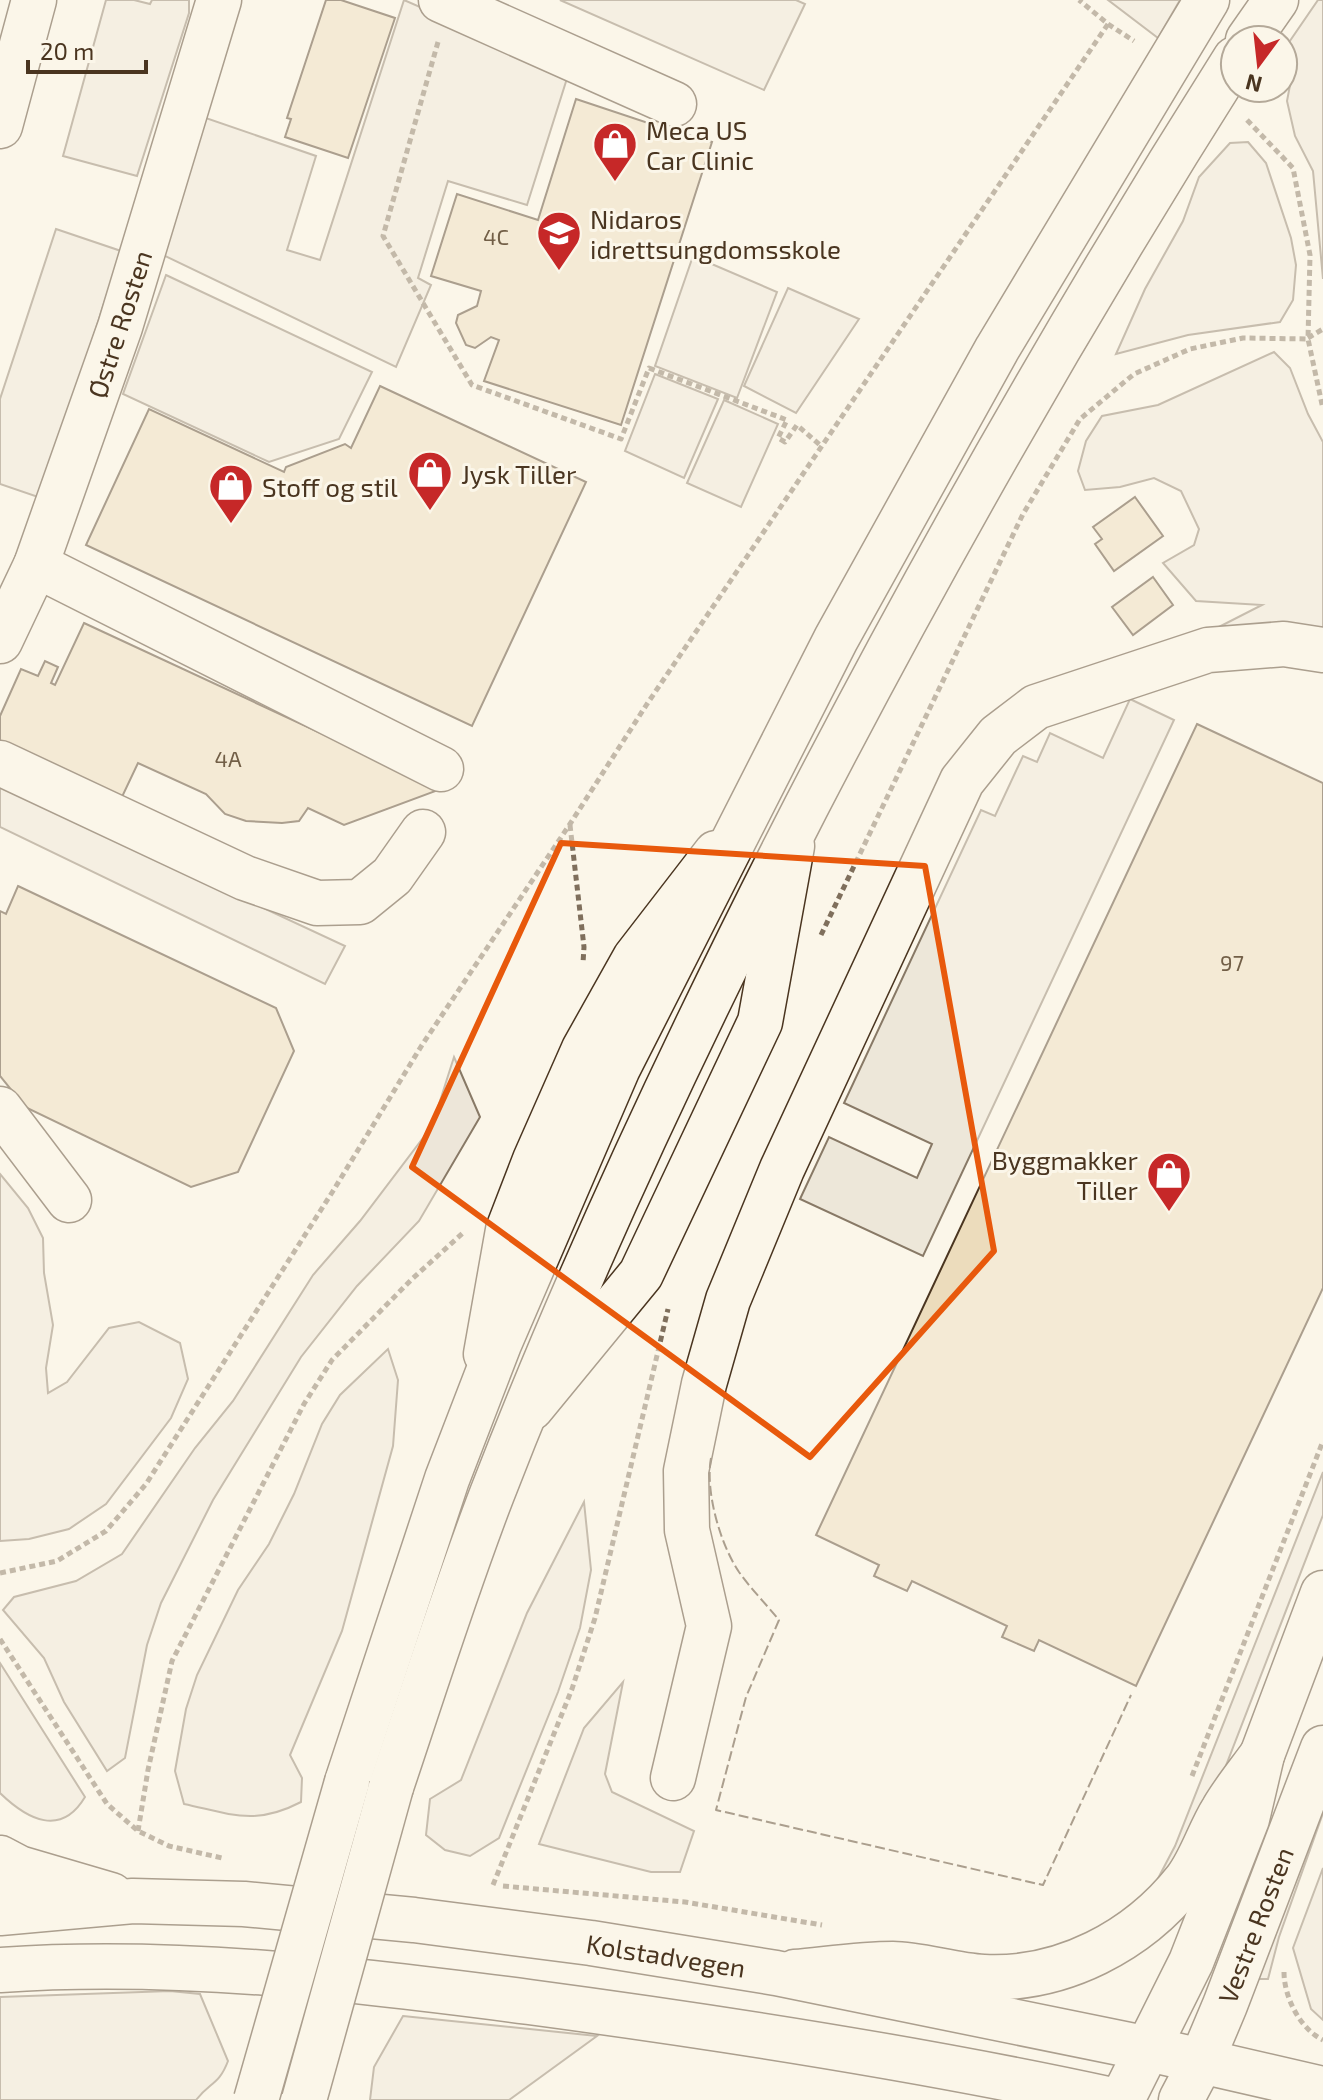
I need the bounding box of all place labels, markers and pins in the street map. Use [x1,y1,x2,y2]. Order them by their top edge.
place label: Meca US Car Clinic [646,114,754,175]
shop icon: Meca US Car Clinic [591,120,639,183]
place label: Nidaros idrettsungdomsskole [590,203,841,264]
school or university icon: Nidaros idrettsungdomsskole [535,209,583,272]
shop icon: Jysk Tiller [406,449,454,512]
place label: Jysk Tiller [461,458,576,489]
shop icon: Stoff og stil [207,462,255,525]
place label: Stoff og stil [262,471,398,502]
place label: Byggmakker Tiller [992,1144,1138,1205]
shop icon: Byggmakker Tiller [1145,1150,1193,1213]

